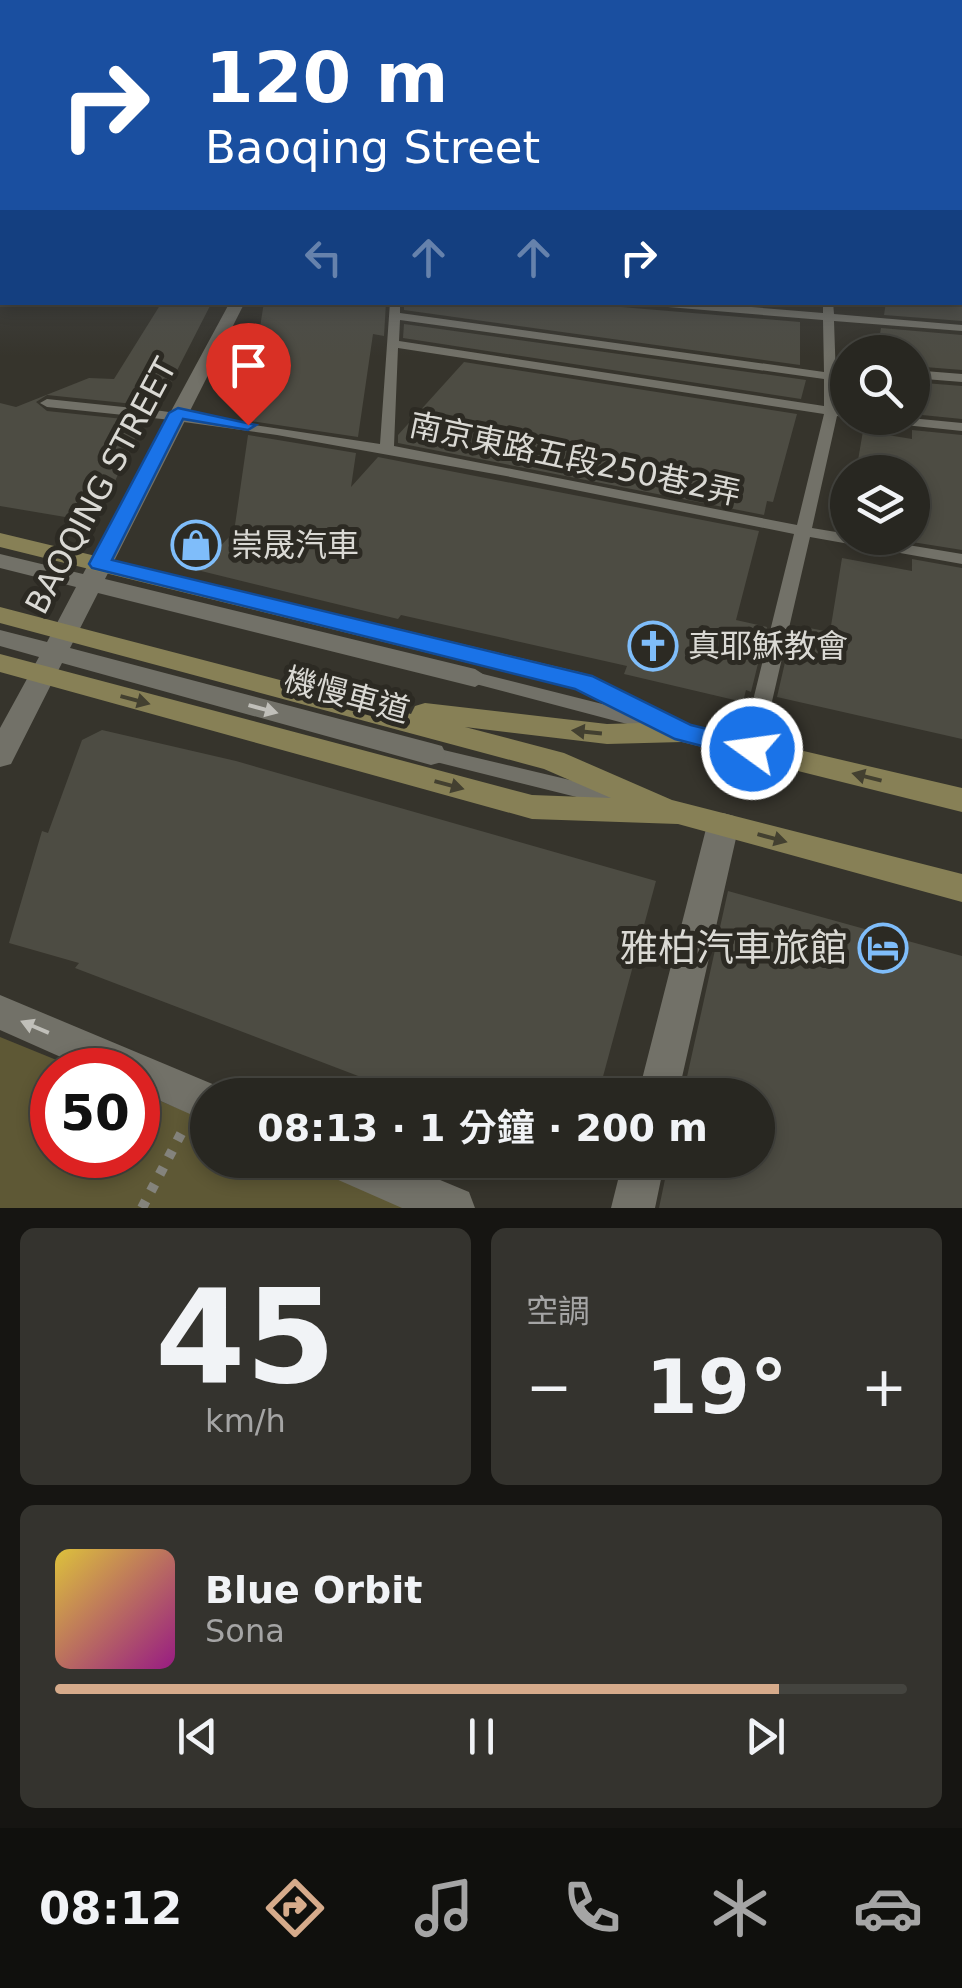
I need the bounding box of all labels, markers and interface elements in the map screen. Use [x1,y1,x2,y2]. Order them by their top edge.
text: 120 m [205,37,448,119]
icon: right [40,40,170,170]
text: Baoqing Street [205,121,540,174]
icon: left [296,230,351,285]
icon: ahead [401,230,456,285]
icon: ahead [506,230,561,285]
icon: right [611,230,666,285]
pin [206,323,291,426]
map controls [830,335,930,555]
button: search [830,335,930,435]
icon: arrive [221,338,276,393]
street label: BAOQING STREET [18,351,185,620]
street label: 南京東路五段250巷2弄 [406,405,744,513]
button: layers [830,455,930,555]
shop icon: 崇晟汽車 [170,519,222,571]
place label: 崇晟汽車 [231,526,359,564]
church icon: 真耶穌教會 [627,620,679,672]
place label: 真耶穌教會 [688,627,848,665]
street label: 機慢車道 [280,660,414,730]
one-way arrow [120,693,151,708]
position arrow [700,697,804,801]
one-way arrow [248,701,279,717]
one-way arrow [570,724,602,740]
one-way arrow [851,769,882,784]
one-way arrow [433,777,464,793]
one-way arrow [757,830,788,846]
hotel icon: 雅柏汽車旅館 [857,922,909,974]
place label: 雅柏汽車旅館 [620,926,848,970]
one-way arrow [20,1019,50,1035]
speed limit sign: 50 [30,1048,160,1178]
text: 08:13 · 1 分鐘 · 200 m [257,1106,708,1150]
text: 45 [155,1261,336,1413]
text: 空調 [526,1292,590,1330]
text: 19° [646,1343,787,1431]
text: − [526,1355,572,1419]
text: + [861,1355,907,1419]
text: km/h [205,1402,286,1440]
text: Blue Orbit [205,1568,422,1612]
text: Sona [205,1612,285,1650]
icon: previous [170,1709,225,1764]
icon: pause [454,1709,509,1764]
icon: next [738,1709,793,1764]
icon: directions [260,1873,330,1943]
icon: music [409,1873,479,1943]
icon: phone [557,1873,627,1943]
icon: climate [705,1873,775,1943]
icon: car [853,1873,923,1943]
text: 08:12 [39,1882,182,1935]

